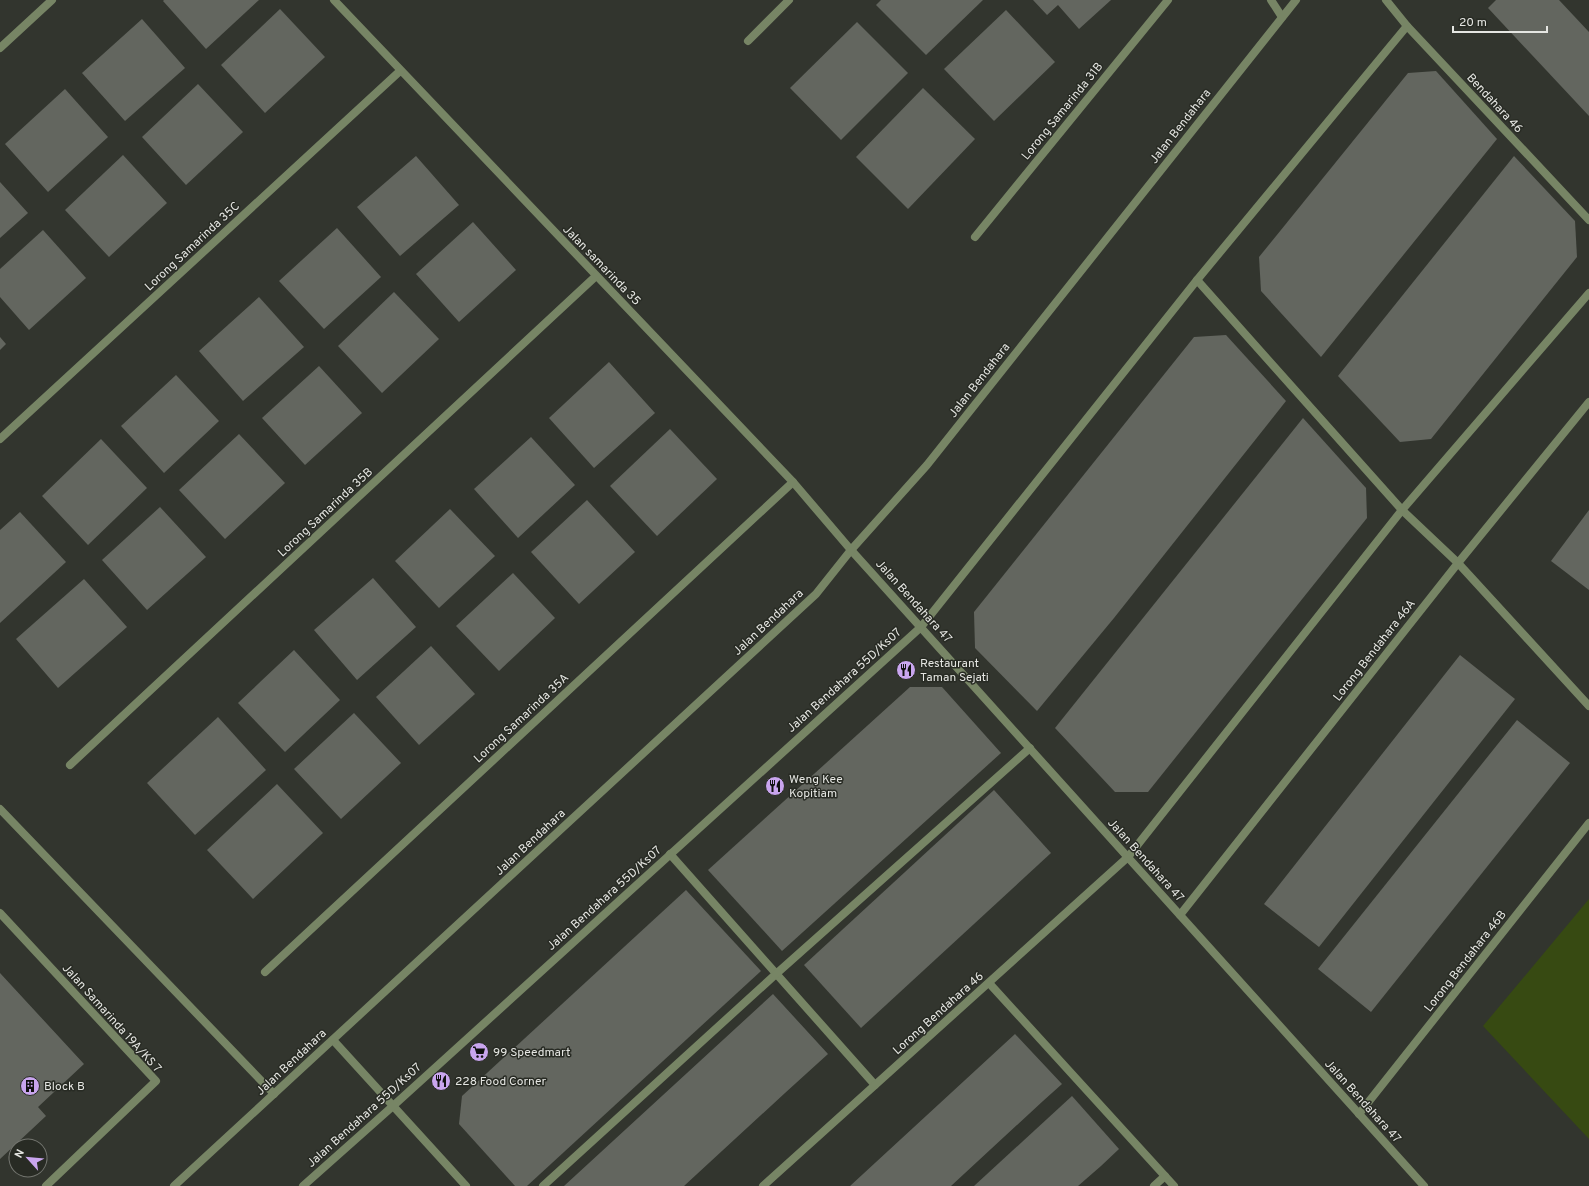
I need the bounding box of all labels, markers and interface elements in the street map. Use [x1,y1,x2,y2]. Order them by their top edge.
scale bar [1453,8,1547,34]
text: 20 m [1459,15,1487,31]
street label: Lorong Samarinda 31B [1018,59,1107,164]
street label: Bendahara 46 [1462,70,1526,137]
street label: Jalan Bendahara [1147,86,1215,167]
street label: Lorong Samarinda 35C [142,198,244,295]
street label: Jalan samarinda 35 [559,222,644,309]
street label: Jalan Bendahara [946,340,1014,421]
street label: Lorong Samarinda 35B [275,464,377,561]
street label: Jalan Bendahara 47 [871,557,955,647]
street label: Jalan Bendahara [730,586,807,659]
street label: Lorong Bendahara 46A [1330,597,1420,705]
street label: Jalan Bendahara 55D/Ks07 [784,625,905,736]
place label: Restaurant Taman Sejati [920,656,989,686]
restaurant icon: Restaurant Taman Sejati [895,659,917,681]
street label: Lorong Samarinda 35A [471,671,573,767]
place label: Weng Kee Kopitiam [789,772,843,802]
restaurant icon: Weng Kee Kopitiam [764,775,786,797]
street label: Jalan Bendahara [492,806,569,879]
street label: Jalan Bendahara 47 [1103,816,1187,906]
street label: Jalan Bendahara 55D/Ks07 [544,843,665,954]
street label: Lorong Bendahara 46B [1421,907,1511,1016]
street label: Jalan Samarinda 19A/KS 7 [58,961,164,1077]
street label: Lorong Bendahara 46 [890,969,987,1059]
street label: Jalan Bendahara [253,1026,330,1099]
supermarket icon: 99 Speedmart [468,1041,490,1063]
place label: 99 Speedmart [493,1045,570,1061]
street label: Jalan Bendahara 47 [1320,1057,1404,1147]
street label: Jalan Bendahara 55D/Ks07 [304,1060,425,1171]
restaurant icon: 228 Food Corner [430,1070,452,1092]
place label: 228 Food Corner [455,1074,547,1090]
building icon: Block B [19,1075,41,1097]
place label: Block B [44,1079,85,1095]
north arrow [8,1138,48,1178]
text: N [12,1147,28,1161]

